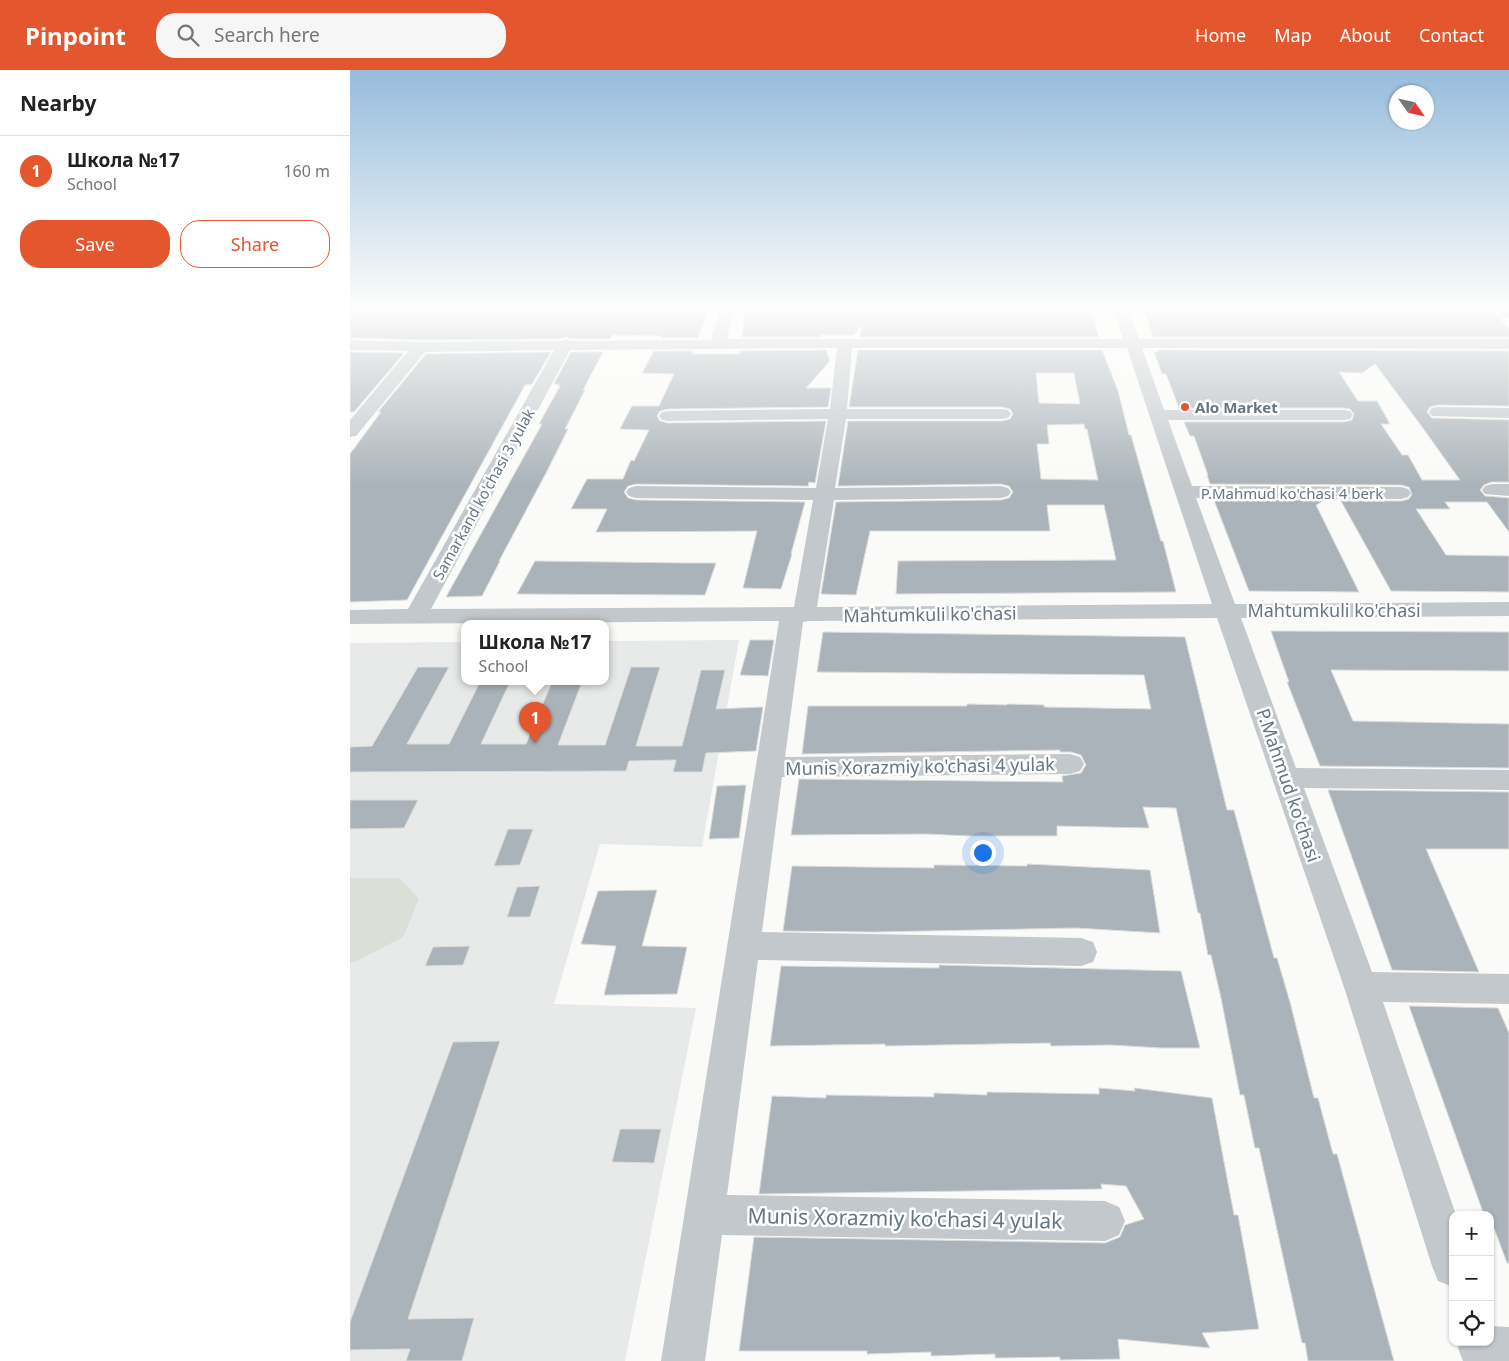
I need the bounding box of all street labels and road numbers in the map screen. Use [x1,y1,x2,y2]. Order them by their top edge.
street label: Samarkand ko'chasi 3 yulak [427,405,539,583]
street label: P.Mahmud ko'chasi 4 berk [1201,483,1383,503]
street label: Mahtumkuli ko'chasi [1247,598,1421,622]
street label: Mahtumkuli ko'chasi [843,600,1017,628]
street label: P.Mahmud ko'chasi [1251,705,1327,865]
street label: Munis Xorazmiy ko'chasi 4 yulak [785,752,1055,780]
street label: Munis Xorazmiy ko'chasi 4 yulak [747,1201,1063,1235]

